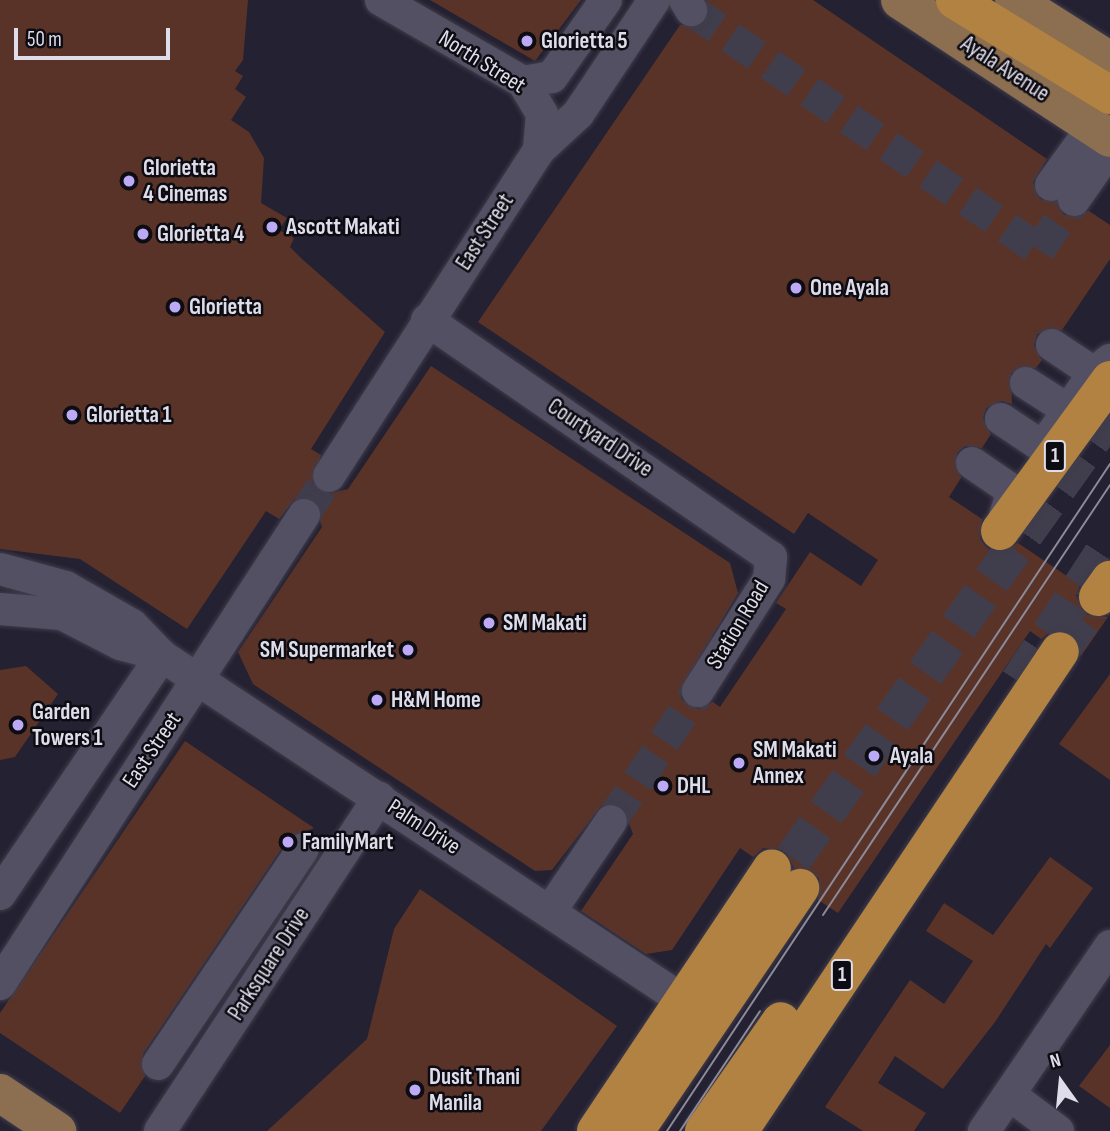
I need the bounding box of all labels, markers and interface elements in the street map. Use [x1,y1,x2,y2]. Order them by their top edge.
scale bar [18,14,173,58]
street label: North Street [433,25,531,99]
text: 50 m [27,27,62,52]
place label: Glorietta 5 [541,27,628,55]
street label: Ayala Avenue [956,30,1054,108]
marker: Glorietta 5 [519,33,535,49]
place label: Glorietta 4 Cinemas [143,154,227,208]
marker: Glorietta 4 Cinemas [121,173,137,189]
street label: East Street [450,189,520,275]
place label: Ascott Makati [286,213,400,241]
marker: Ascott Makati [264,219,280,235]
place label: Glorietta 4 [157,220,244,248]
marker: Glorietta 4 [135,226,151,242]
place label: One Ayala [810,274,889,302]
marker: One Ayala [788,280,804,296]
place label: Glorietta [189,293,262,321]
marker: Glorietta [167,299,183,315]
street label: Courtyard Drive [542,393,658,483]
place label: Glorietta 1 [86,401,172,429]
marker: Glorietta 1 [64,407,80,423]
road number: 1 [1043,438,1067,474]
street label: Station Road [701,576,775,674]
place label: SM Makati [503,609,587,637]
marker: SM Makati [481,615,497,631]
place label: SM Supermarket [260,636,394,664]
marker: SM Supermarket [400,642,416,658]
place label: H&M Home [391,686,481,714]
marker: H&M Home [369,692,385,708]
place label: Garden Towers 1 [32,698,102,752]
street label: East Street [117,707,187,793]
marker: Garden Towers 1 [10,717,26,733]
place label: SM Makati Annex [753,736,837,790]
place label: Ayala [890,742,933,770]
marker: Ayala [864,746,884,766]
marker: SM Makati Annex [731,755,747,771]
place label: DHL [677,772,710,800]
marker: DHL [655,778,671,794]
street label: Palm Drive [382,793,466,861]
place label: FamilyMart [302,828,393,856]
marker: FamilyMart [280,834,296,850]
street label: Parksquare Drive [222,902,316,1026]
road number: 1 [830,958,854,992]
north arrow [1026,1047,1096,1117]
text: N [1048,1049,1063,1074]
place label: Dusit Thani Manila [429,1063,520,1117]
marker: Dusit Thani Manila [407,1082,423,1098]

